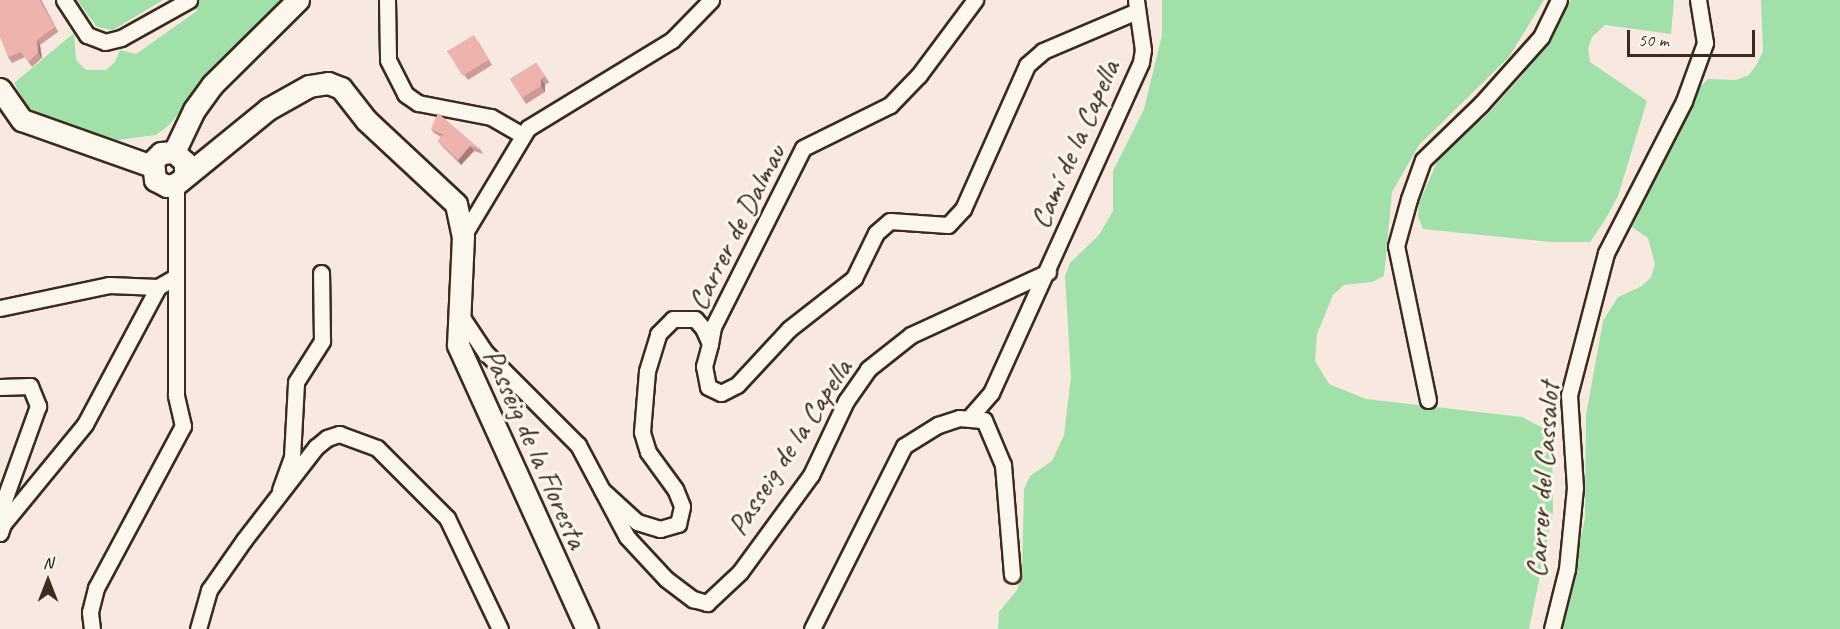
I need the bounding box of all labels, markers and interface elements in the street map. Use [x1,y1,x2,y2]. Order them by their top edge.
scale bar [1630,18,1758,56]
text: 50 m [1638,29,1669,51]
street label: Camí de la Capella [1021,54,1127,234]
street label: Carrer de Dalmau [679,138,793,316]
street label: Passeig de la Floresta [475,342,597,554]
street label: Passeig de la Capella [718,351,860,543]
street label: Carrer del Cassalot [1517,381,1567,579]
north arrow [18,551,78,611]
text: N [43,553,53,573]

